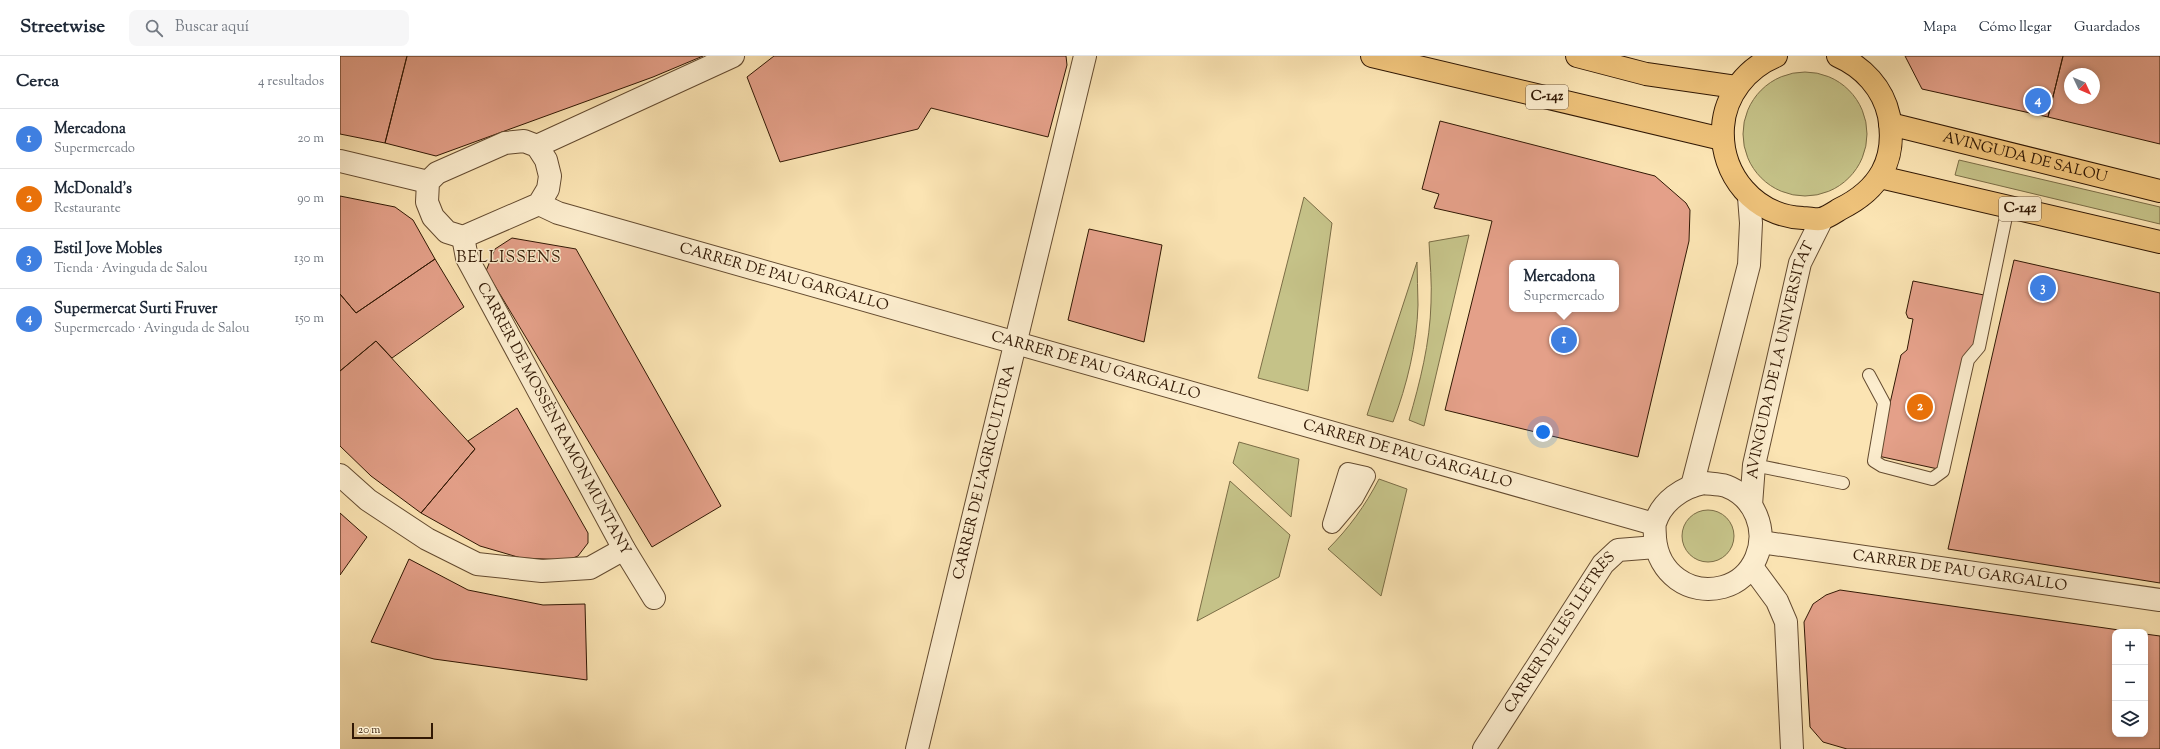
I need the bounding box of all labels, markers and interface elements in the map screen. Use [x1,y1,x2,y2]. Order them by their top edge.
search box [129,10,409,46]
text: Streetwise [20,14,105,41]
icon: search [143,17,165,39]
text: Buscar aquí [175,17,249,38]
text: Mapa [1923,18,1957,38]
text: Cómo llegar [1979,18,2052,38]
text: Guardados [2074,18,2140,38]
north arrow [2064,68,2100,104]
text: Cerca [16,70,59,94]
text: 4 resultados [258,73,324,91]
road number: C-14z [1526,85,1568,109]
pin: 4 [2025,86,2051,116]
text: Mercadona [54,119,126,140]
street label: AVINGUDA DE SALOU [1940,127,2109,188]
text: 1 [27,130,31,148]
text: 20 m [298,130,324,148]
text: Supermercado [54,140,135,158]
text: McDonald's [54,179,132,200]
text: 2 [26,190,32,208]
text: 90 m [297,190,324,208]
road number: C-14z [1999,197,2041,221]
text: Restaurante [54,200,121,218]
street label: CARRER DE PAU GARGALLO [677,238,891,317]
street label: AVINGUDA DE LA UNIVERSITAT [1742,238,1820,480]
text: Estil Jove Mobles [54,239,162,260]
district label: BELLISSENS [456,247,562,270]
text: 3 [26,250,32,268]
text: 130 m [294,250,324,268]
text: Tienda · Avinguda de Salou [54,260,208,278]
popup [1509,260,1619,312]
text: Mercadona [1524,267,1596,288]
pin: 3 [2030,273,2056,303]
street label: CARRER DE MOSSÈN RAMON MUNTANY [472,279,636,560]
text: Supermercado [1524,288,1604,306]
text: Supermercat Surti Fruver [54,299,217,320]
text: 4 [26,310,32,328]
text: 150 m [295,310,324,328]
text: Supermercado · Avinguda de Salou [54,320,249,338]
pin: 1 [1551,325,1577,355]
street label: CARRER DE PAU GARGALLO [989,326,1203,405]
street label: CARRER DE L'AGRICULTURA [948,362,1020,582]
pin: 2 [1907,392,1933,422]
street label: CARRER DE PAU GARGALLO [1300,414,1515,494]
your location [1533,422,1553,442]
street label: CARRER DE PAU GARGALLO [1851,545,2069,597]
street label: CARRER DE LES LLETRES [1499,547,1620,717]
map controls [2112,629,2148,737]
button: + [2112,629,2148,665]
button: − [2112,665,2148,701]
button: layers [2112,701,2148,737]
scale bar [352,721,433,740]
text: 20 m [358,722,380,738]

